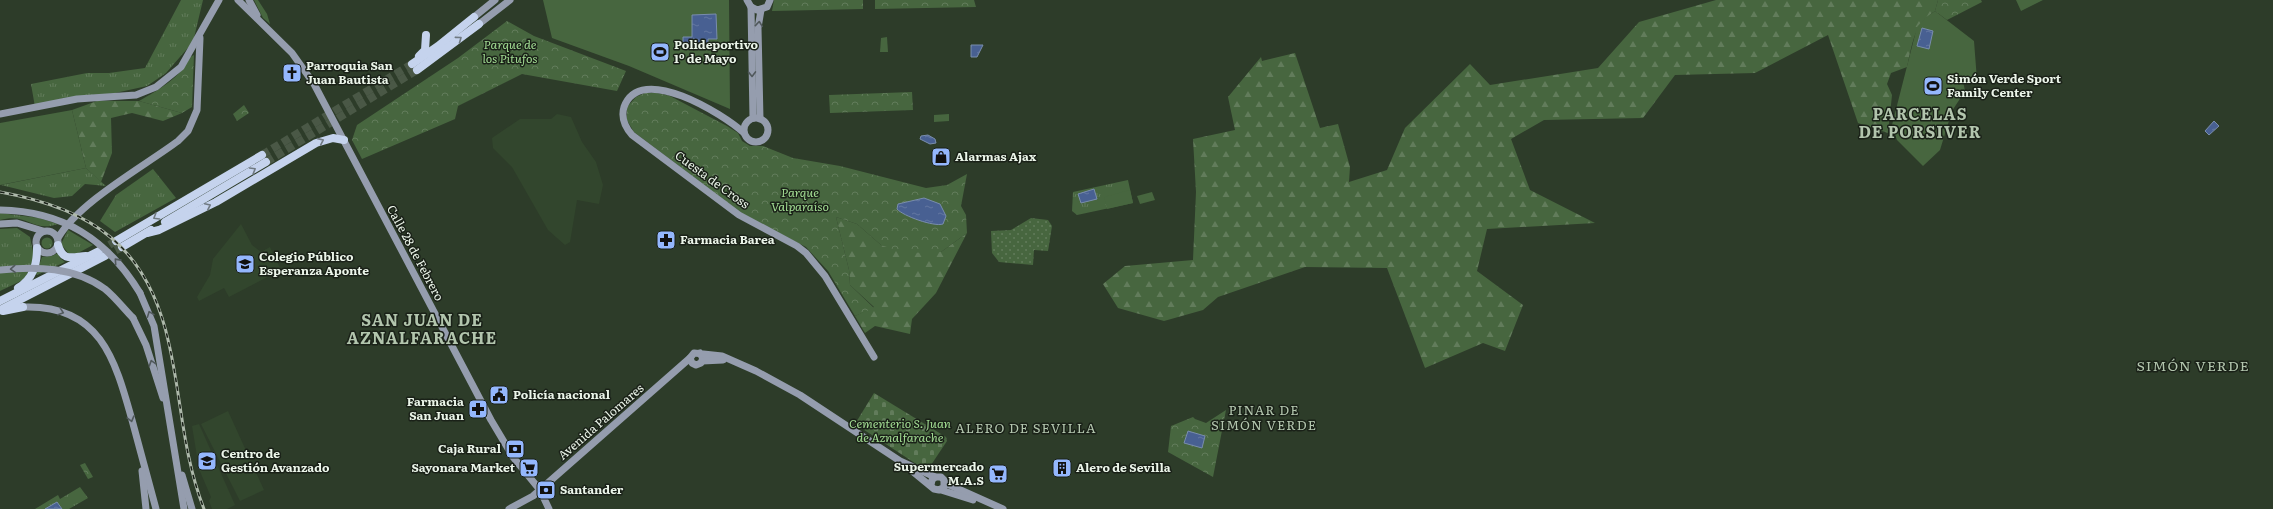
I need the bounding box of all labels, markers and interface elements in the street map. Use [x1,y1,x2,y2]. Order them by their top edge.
one-way arrow [754,21,763,27]
park label: Parque de los Pitufos [482,35,538,67]
place label: Polideportivo 1º de Mayo [674,35,759,67]
one-way arrow [455,37,462,44]
sports icon: Polideportivo 1º de Mayo [649,41,671,63]
place label: Parroquia San Juan Bautista [306,56,393,88]
church icon: Parroquia San Juan Bautista [281,62,303,84]
place label: Simón Verde Sport Family Center [1947,69,2062,101]
one-way arrow [748,71,756,77]
sports icon: Simón Verde Sport Family Center [1922,75,1944,97]
district label: PARCELAS DE PORSIVER [1858,101,1982,143]
one-way arrow [317,138,324,146]
street label: Cuesta de Cross [672,146,754,213]
shop icon: Alarmas Ajax [930,146,952,168]
place label: Alarmas Ajax [955,147,1037,165]
one-way arrow [249,167,256,174]
park label: Parque Valparaíso [771,183,829,215]
street label: Calle 28 de Febrero [383,201,449,304]
one-way arrow [204,203,211,211]
one-way arrow [153,213,160,220]
pharmacy icon: Farmacia Barea [655,229,677,251]
place label: Farmacia Barea [680,230,775,248]
place label: Colegio Público Esperanza Aponte [259,247,369,279]
school or university icon: Colegio Público Esperanza Aponte [234,253,256,275]
one-way arrow [114,258,122,266]
one-way arrow [10,265,16,273]
one-way arrow [58,307,65,316]
district label: SAN JUAN DE AZNALFARACHE [347,307,497,349]
one-way arrow [146,311,154,318]
district label: SIMÓN VERDE [2136,355,2250,375]
one-way arrow [148,360,156,367]
street label: Avenida Palomares [554,379,648,464]
public building icon: Policía nacional [488,384,510,406]
place label: Policía nacional [513,385,611,403]
place label: Farmacia San Juan [407,392,465,424]
pharmacy icon: Farmacia San Juan [467,398,489,420]
district label: PINAR DE SIMÓN VERDE [1211,400,1317,434]
park label: Cementerio S. Juan de Aznalfarache [849,414,951,446]
one-way arrow [126,415,135,422]
district label: ALERO DE SEVILLA [955,418,1097,437]
bank icon: Caja Rural [504,438,526,460]
place label: Caja Rural [438,439,502,457]
place label: Centro de Gestión Avanzado [221,444,330,476]
school or university icon: Centro de Gestión Avanzado [196,450,218,472]
supermarket icon: Sayonara Market [518,457,540,479]
place label: Supermercado M.A.S [894,457,985,489]
building icon: Alero de Sevilla [1051,457,1073,479]
place label: Sayonara Market [411,458,516,476]
place label: Alero de Sevilla [1076,458,1171,476]
supermarket icon: Supermercado M.A.S [987,463,1009,485]
bank icon: Santander [535,479,557,501]
place label: Santander [560,480,624,498]

